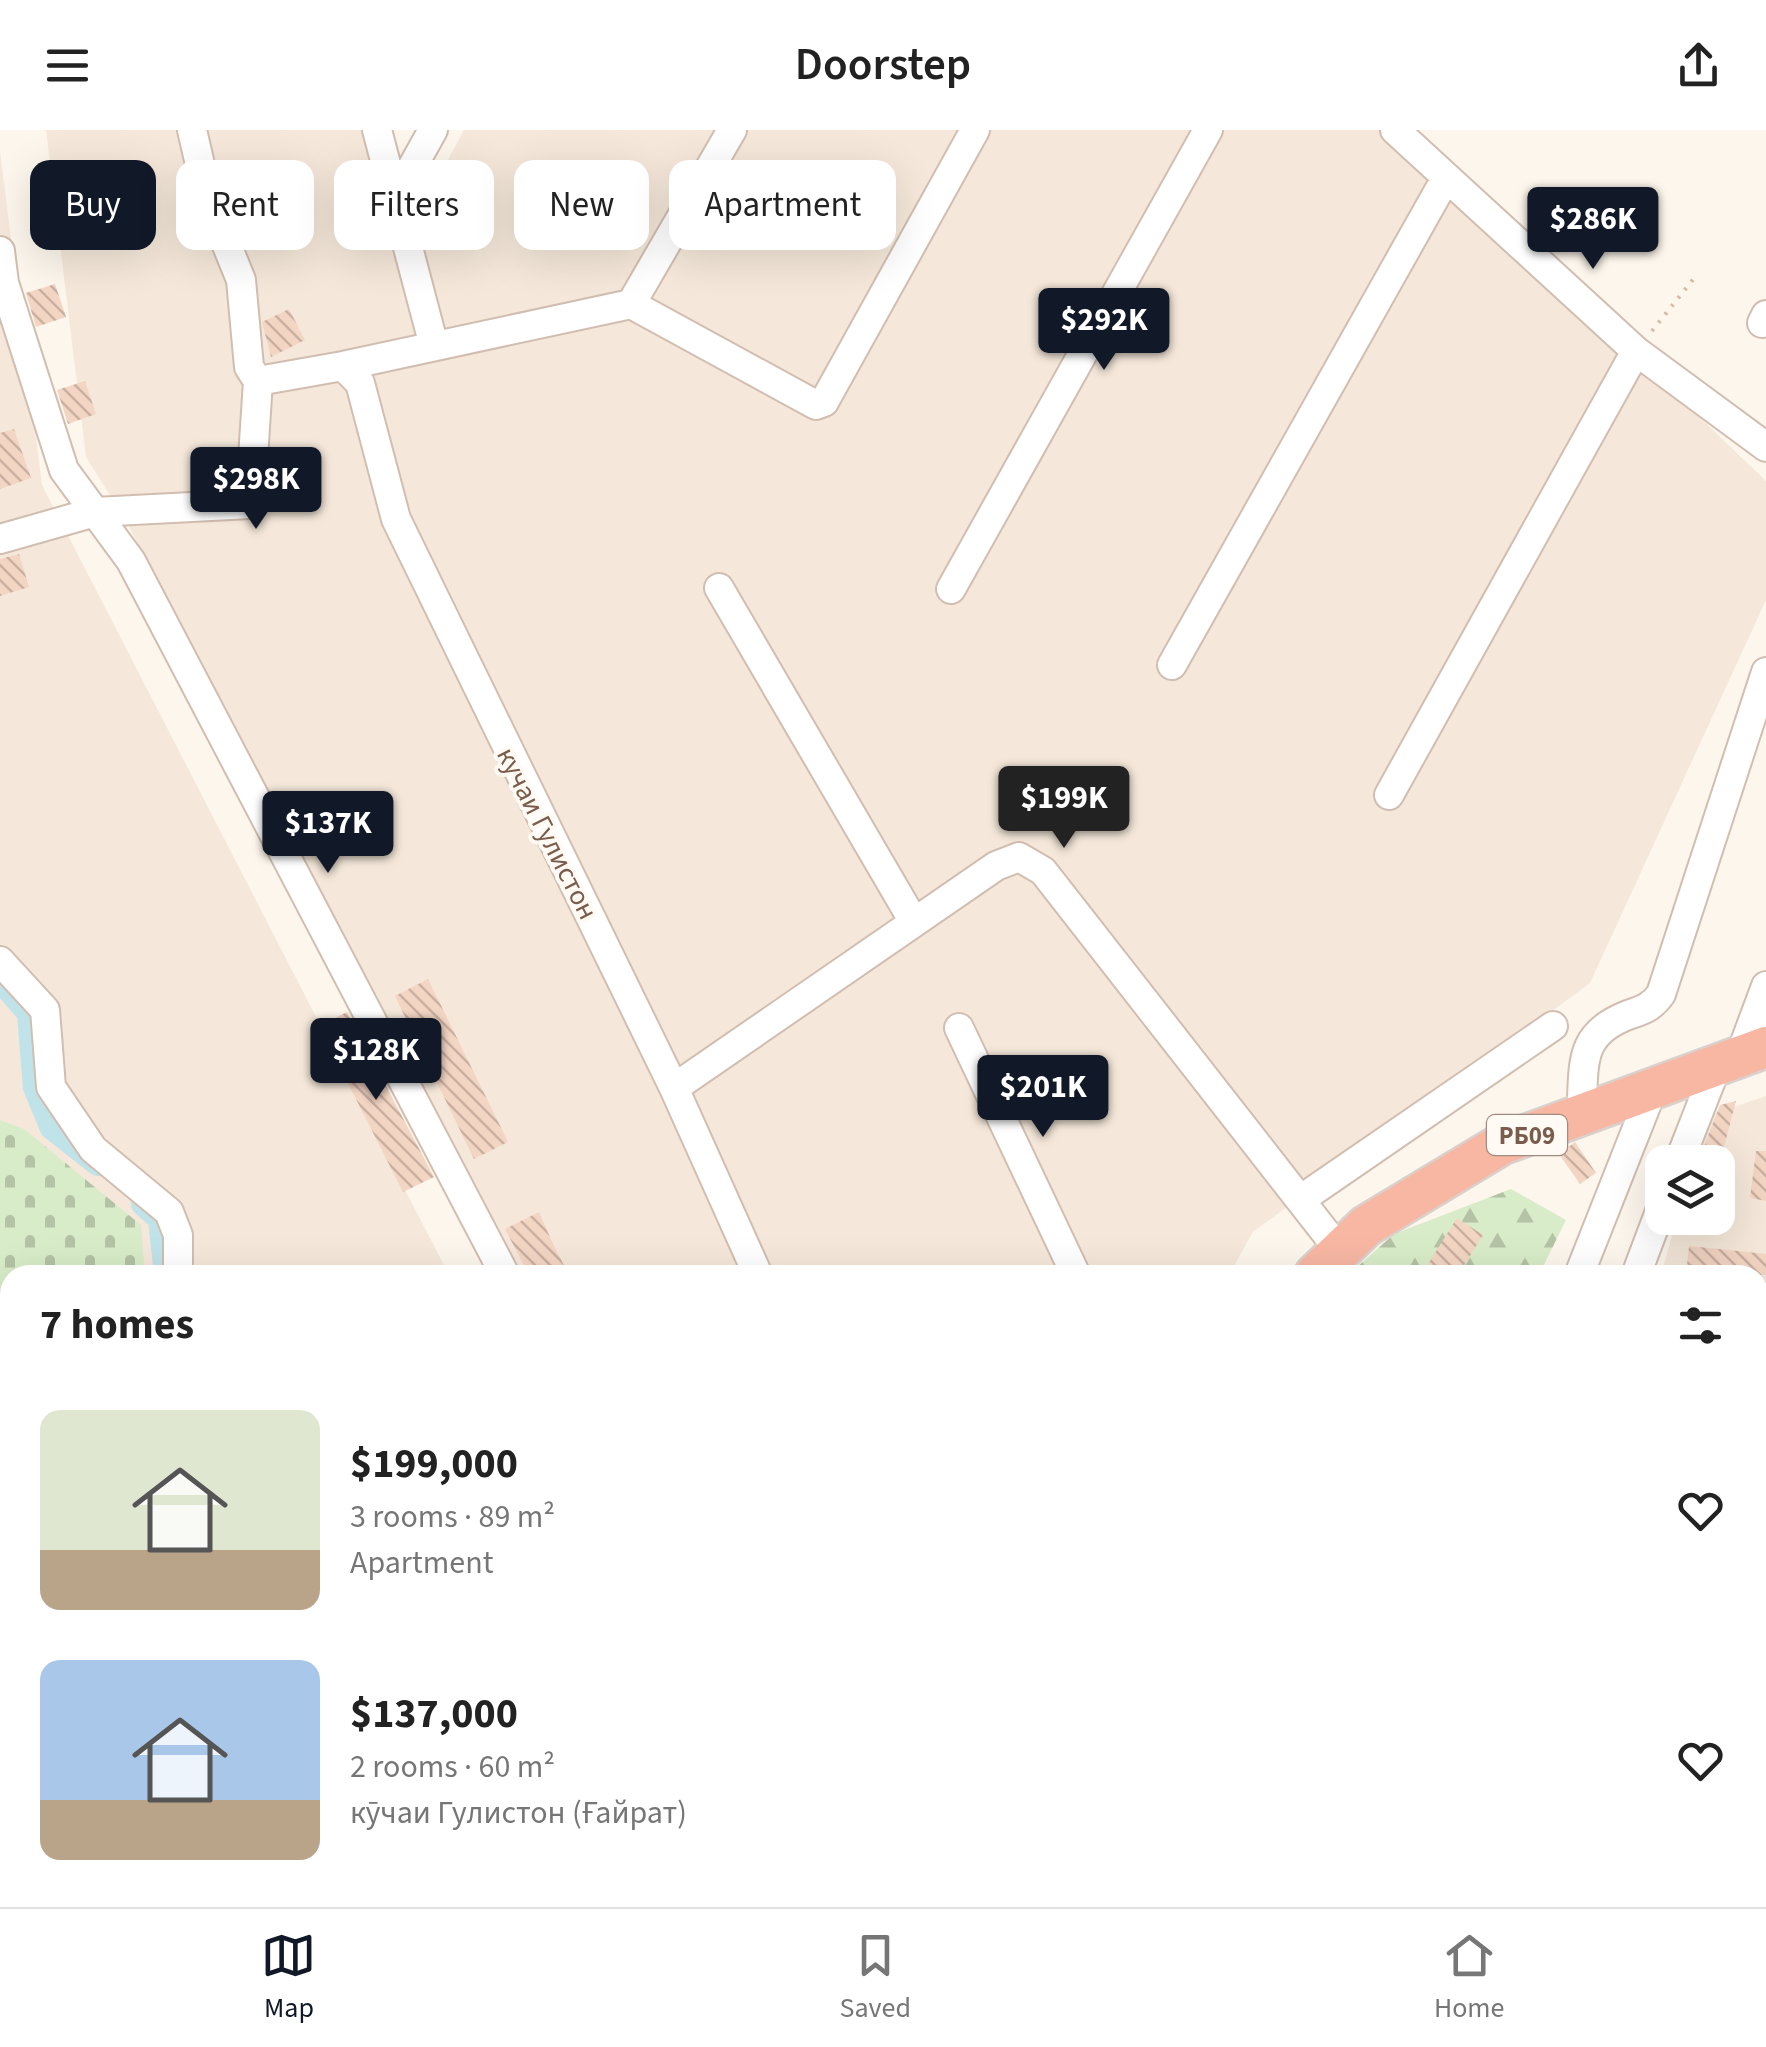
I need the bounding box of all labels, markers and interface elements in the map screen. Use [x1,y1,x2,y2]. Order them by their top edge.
text: Doorstep [795,33,971,97]
icon: menu [40,38,95,93]
icon: share [1671,38,1726,93]
chip: Buy [30,160,156,250]
chip: Rent [176,160,314,250]
chip: Filters [334,160,494,250]
chip: New [514,160,649,250]
chip: Apartment [669,160,896,250]
pin: $286K [1523,187,1663,272]
text: $286K [1549,196,1637,242]
pin: $292K [1034,288,1174,373]
text: $292K [1060,297,1148,343]
pin: $298K [186,447,326,532]
text: $298K [212,456,300,502]
street label: кучаи Гулистон [486,740,608,927]
pin: $199K [994,766,1134,851]
text: $199K [1020,775,1108,821]
pin: $137K [258,791,398,876]
text: $137K [284,800,372,846]
pin: $128K [306,1018,446,1103]
text: $128K [332,1027,420,1073]
pin: $201K [973,1055,1113,1140]
text: $201K [999,1064,1087,1110]
road number: РБ09 [1487,1115,1567,1155]
map controls [1645,1145,1735,1235]
button: layers [1645,1145,1735,1235]
text: 7 homes [40,1295,194,1355]
icon: filters [1673,1298,1728,1353]
text: $199,000 [350,1434,518,1494]
icon: home [120,1450,240,1570]
icon: heart [1673,1483,1728,1538]
text: 3 rooms · 89 m² [350,1494,555,1540]
text: Apartment [350,1540,493,1586]
text: $137,000 [350,1684,518,1744]
icon: home [120,1700,240,1820]
icon: heart [1673,1733,1728,1788]
text: 2 rooms · 60 m² [350,1744,555,1790]
text: кӯчаи Гулистон (Ғайрат) [350,1790,687,1836]
tab: Map [261,1928,316,2028]
tab: Saved [839,1928,911,2028]
tab: Home [1434,1928,1504,2028]

